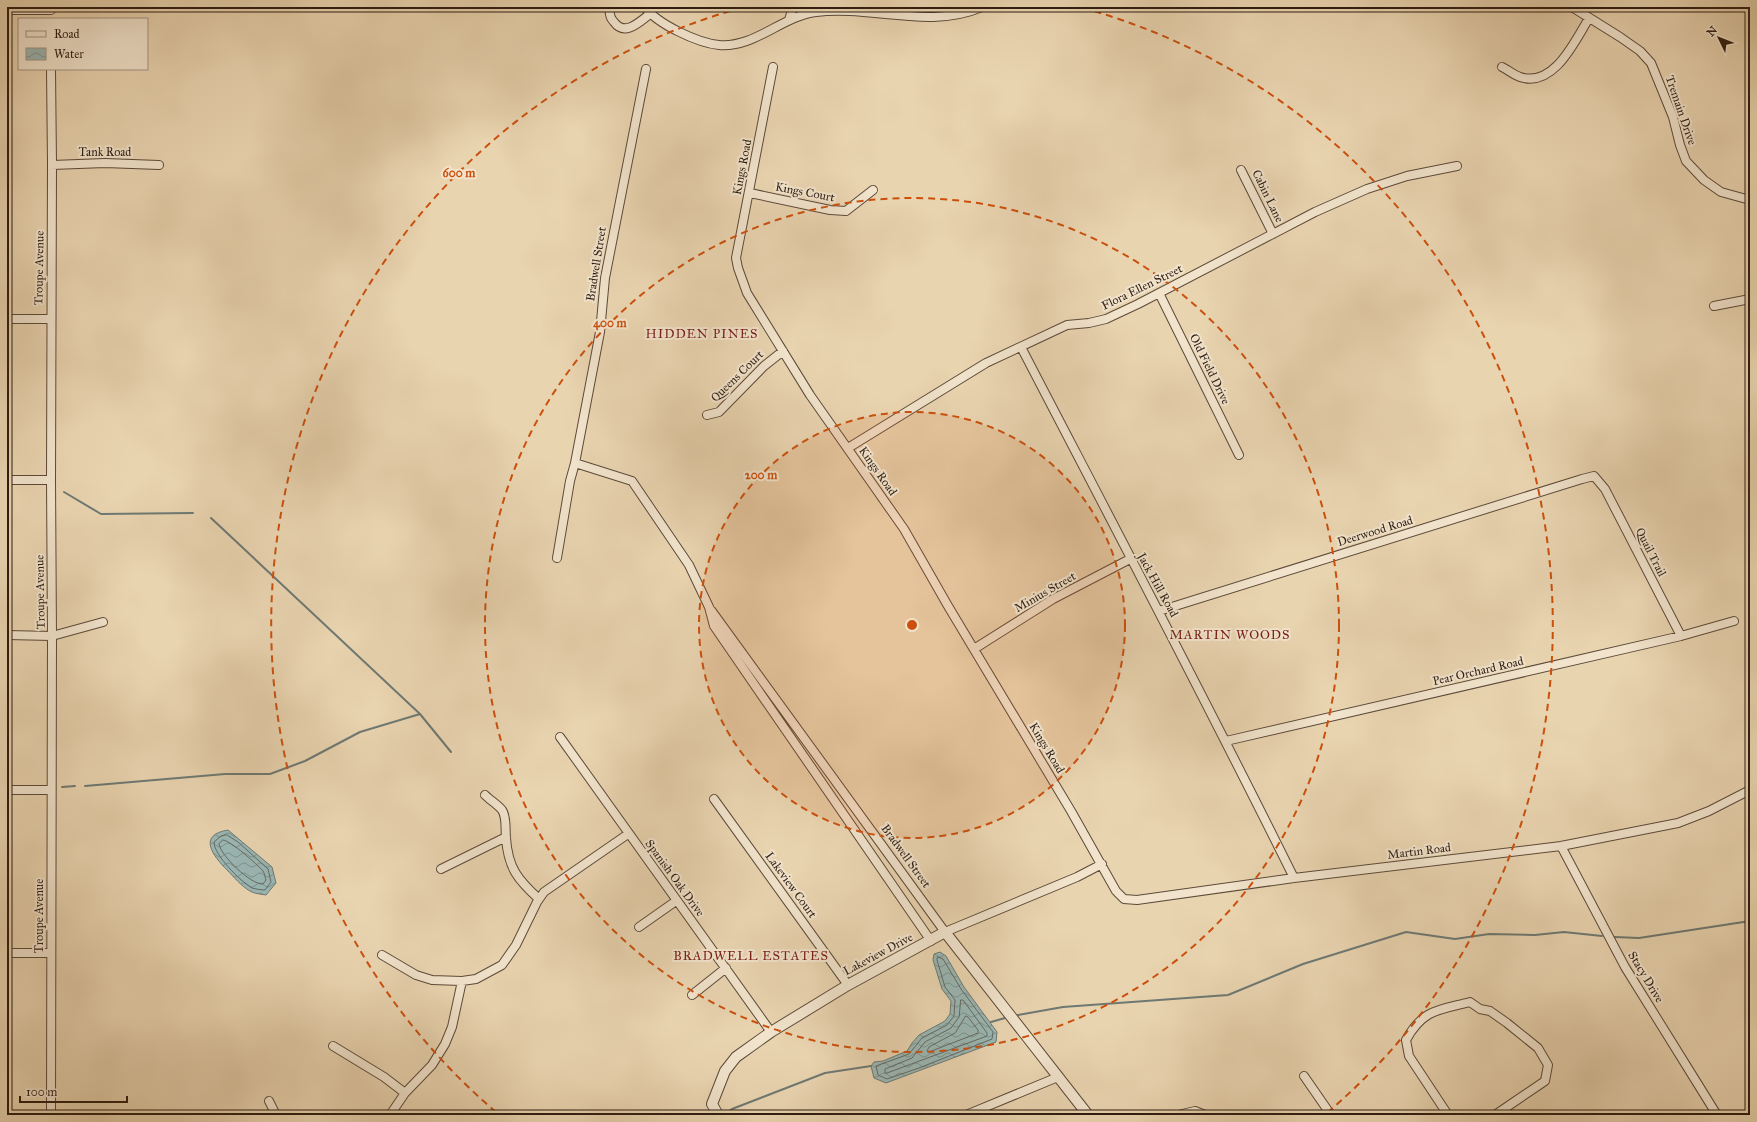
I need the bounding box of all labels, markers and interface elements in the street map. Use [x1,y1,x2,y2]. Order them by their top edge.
legend [18,18,148,70]
north arrow [1699,18,1739,58]
text: N [1704,23,1720,39]
text: Road [54,27,80,41]
text: Water [54,47,84,61]
street label: Tremain Drive [1663,73,1699,147]
street label: Kings Road [730,138,755,196]
street label: Tank Road [79,145,131,159]
text: 600 m [443,166,476,180]
street label: Cabin Lane [1249,167,1287,225]
street label: Kings Court [774,179,837,206]
street label: Bradwell Street [583,225,609,302]
street label: Troupe Avenue [31,231,47,305]
street label: Flora Ellen Street [1099,261,1185,313]
text: 400 m [593,316,628,331]
district label: HIDDEN PINES [646,326,758,342]
street label: Old Field Drive [1187,331,1233,407]
street label: Queens Court [708,347,767,405]
street label: Kings Road [855,444,900,499]
text: 200 m [745,468,778,482]
street label: Deerwood Road [1336,513,1414,549]
street label: Quail Trail [1633,525,1670,580]
street label: Jack Hill Road [1133,549,1181,620]
street label: Troupe Avenue [32,555,48,629]
street label: Minius Street [1012,568,1079,615]
centre of rings [905,618,919,632]
district label: MARTIN WOODS [1169,627,1291,643]
street label: Pear Orchard Road [1431,654,1525,688]
street label: Kings Road [1026,720,1068,776]
street label: Bradwell Street [878,822,934,891]
street label: Spanish Oak Drive [642,837,708,919]
street label: Martin Road [1386,840,1452,862]
street label: Lakeview Court [762,849,820,921]
street label: Troupe Avenue [32,879,46,953]
street label: Lakeview Drive [841,930,915,978]
district label: BRADWELL ESTATES [673,948,829,964]
street label: Stacy Drive [1625,949,1667,1005]
scale bar [20,1078,127,1104]
text: 100 m [26,1085,57,1099]

